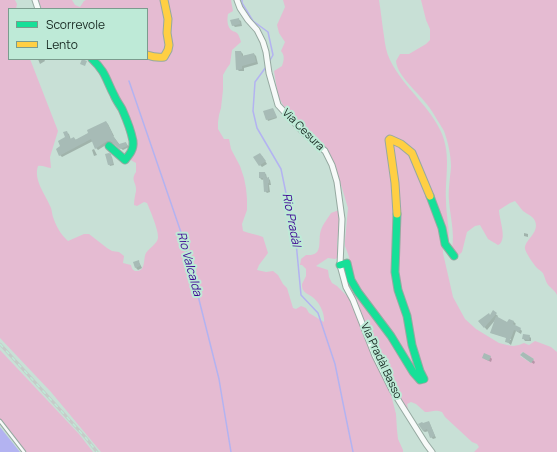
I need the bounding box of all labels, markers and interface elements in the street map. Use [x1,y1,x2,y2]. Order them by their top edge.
legend [8,8,148,60]
text: Scorrevole [46,16,105,33]
text: Lento [46,36,78,53]
street label: Via Cesura [279,106,327,154]
water label: Rio Pradàl [279,192,303,248]
water label: Rio Valcalda [174,230,204,298]
street label: Via Pradàl Basso [358,321,404,401]

